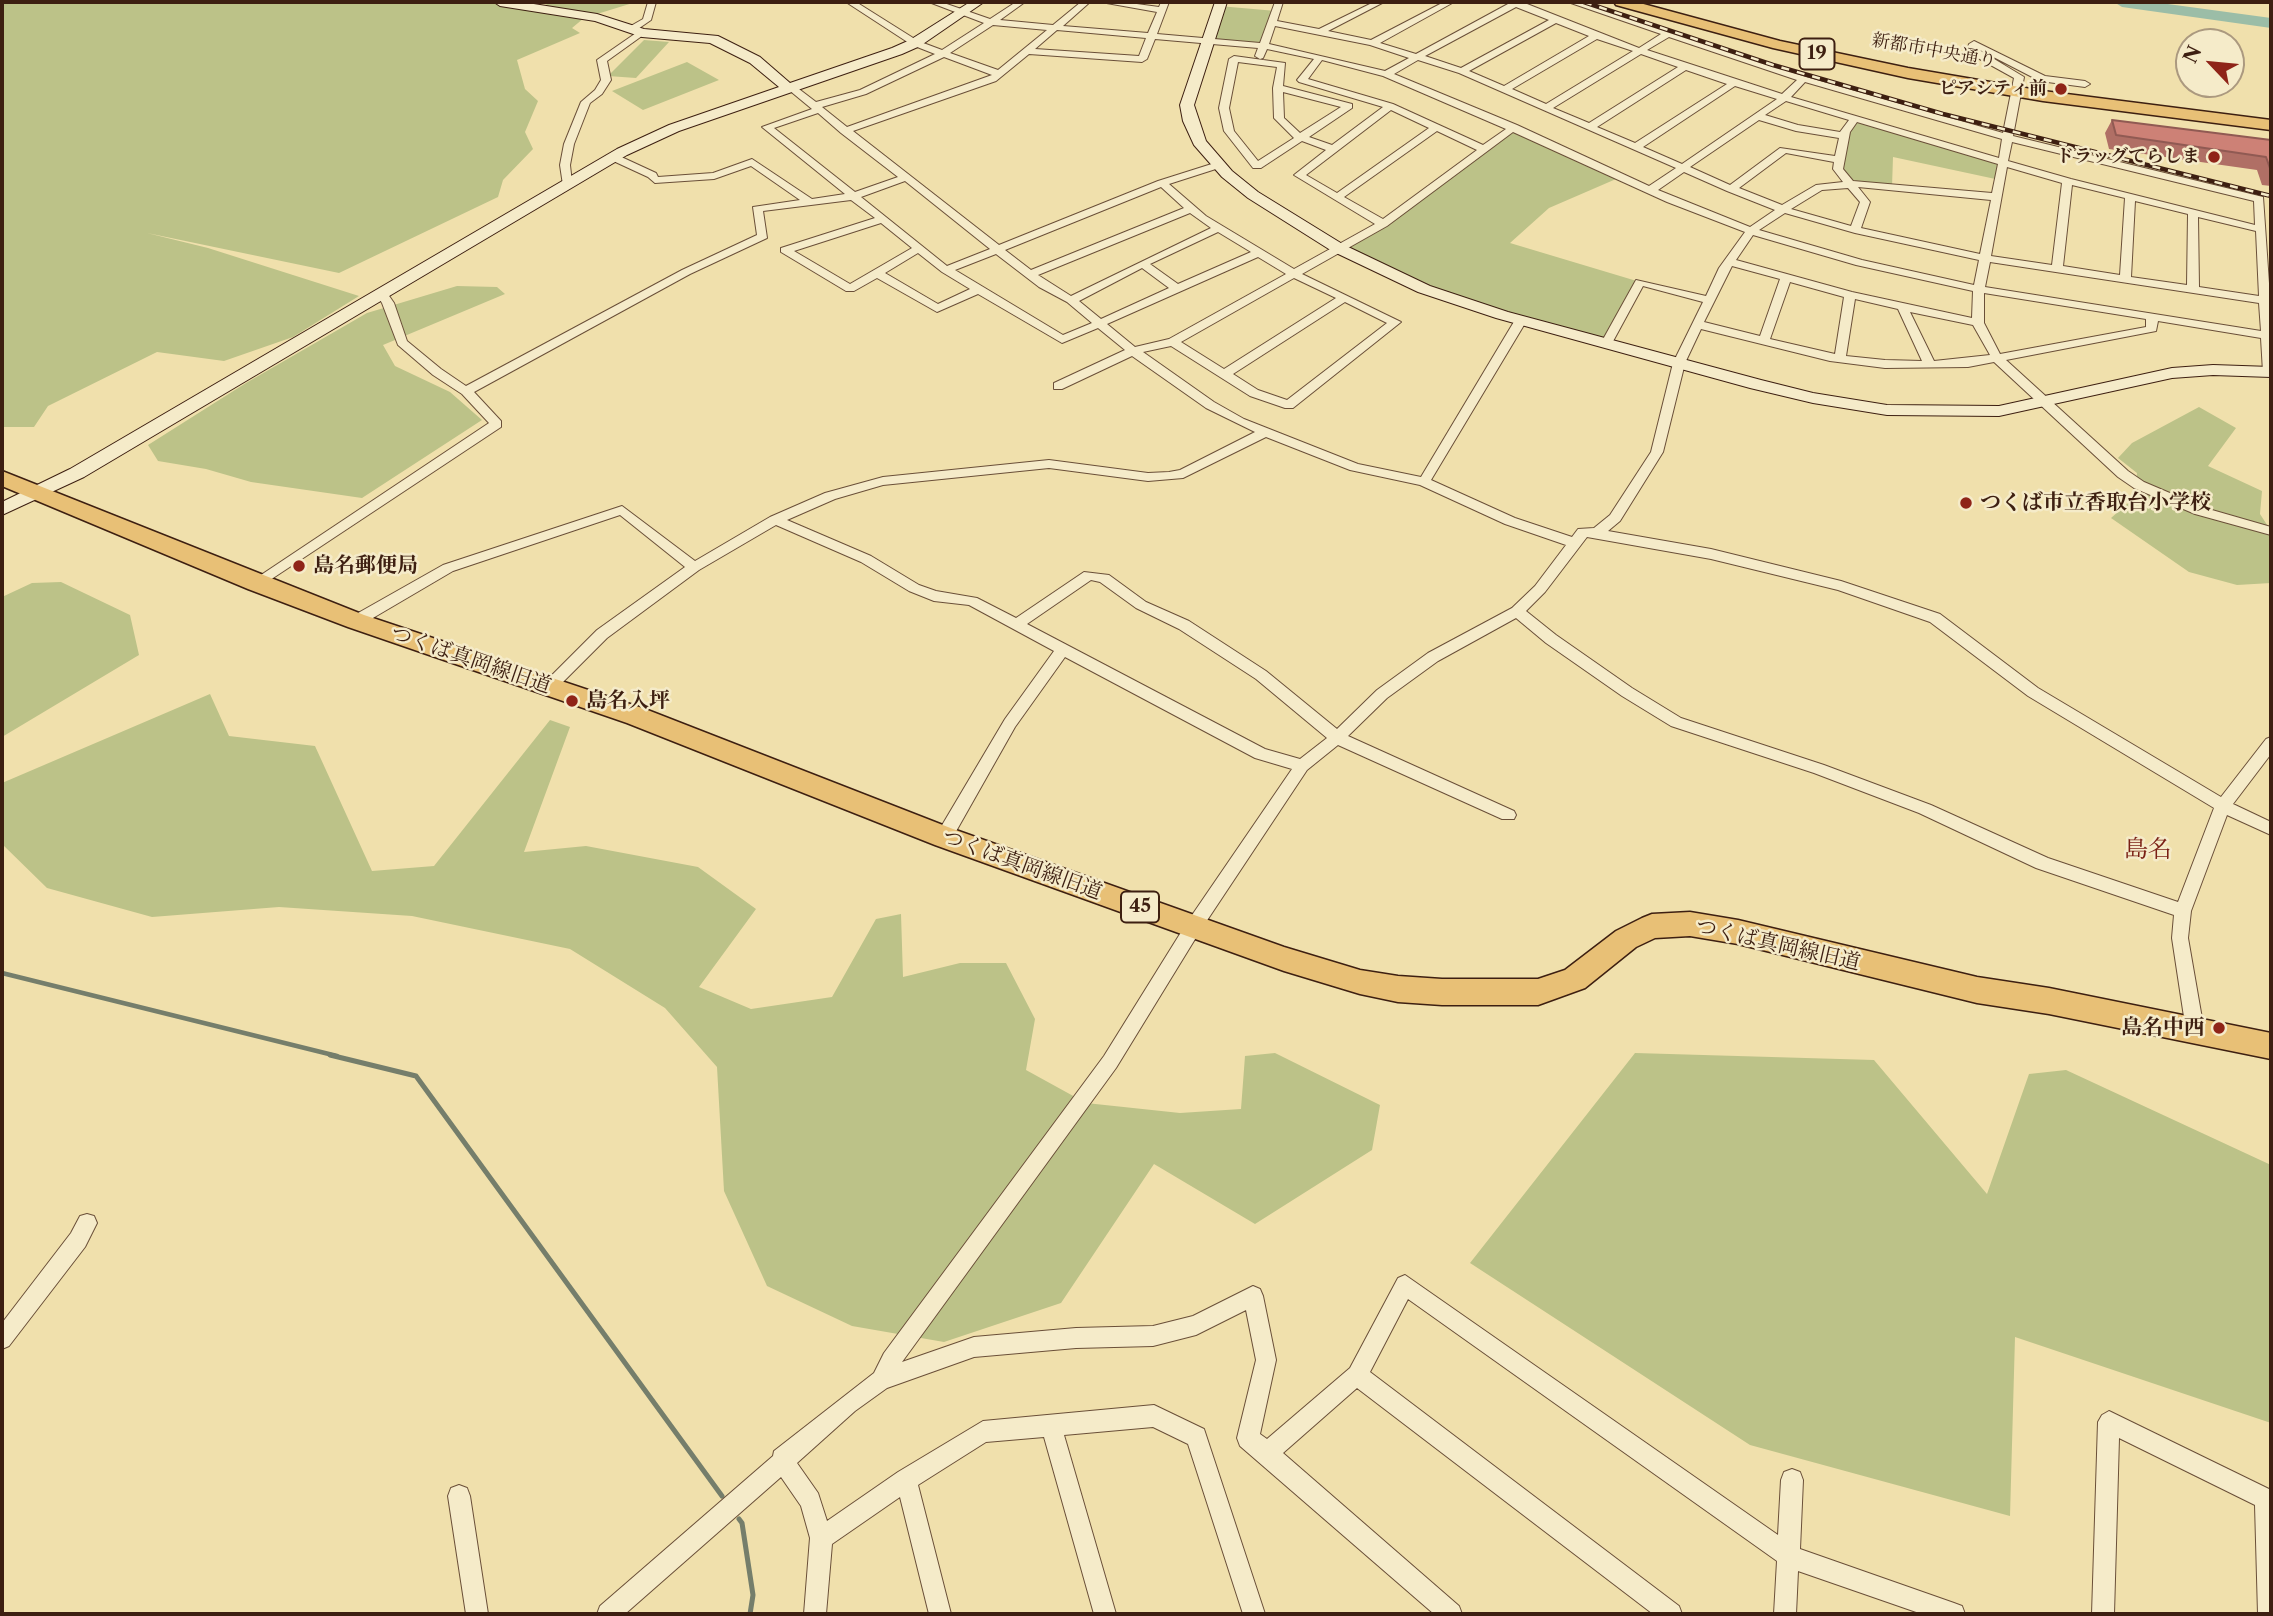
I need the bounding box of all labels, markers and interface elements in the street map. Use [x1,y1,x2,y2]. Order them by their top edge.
north arrow [2175,28,2245,98]
street label: 新都市中央通り [1870,29,1998,73]
road number: 19 [1800,38,1834,70]
text: N [2179,42,2206,67]
place label: ピアシティ前 [1939,78,2047,100]
marker: ピアシティ前 [2053,81,2069,97]
place label: ドラッグてらしま [2056,146,2200,168]
marker: ドラッグてらしま [2206,149,2222,165]
place label: つくば市立香取台小学校 [1980,490,2211,516]
marker: つくば市立香取台小学校 [1958,495,1974,511]
place label: 島名郵便局 [313,553,418,579]
marker: 島名郵便局 [291,558,307,574]
street label: つくば真岡線旧道 [387,621,555,699]
place label: 島名入坪 [586,688,670,714]
marker: 島名入坪 [564,693,580,709]
street label: つくば真岡線旧道 [939,824,1105,906]
district label: 島名 [2124,836,2172,864]
road number: 45 [1121,892,1159,923]
street label: つくば真岡線旧道 [1693,914,1863,976]
place label: 島名中西 [2121,1015,2205,1041]
marker: 島名中西 [2211,1020,2227,1036]

